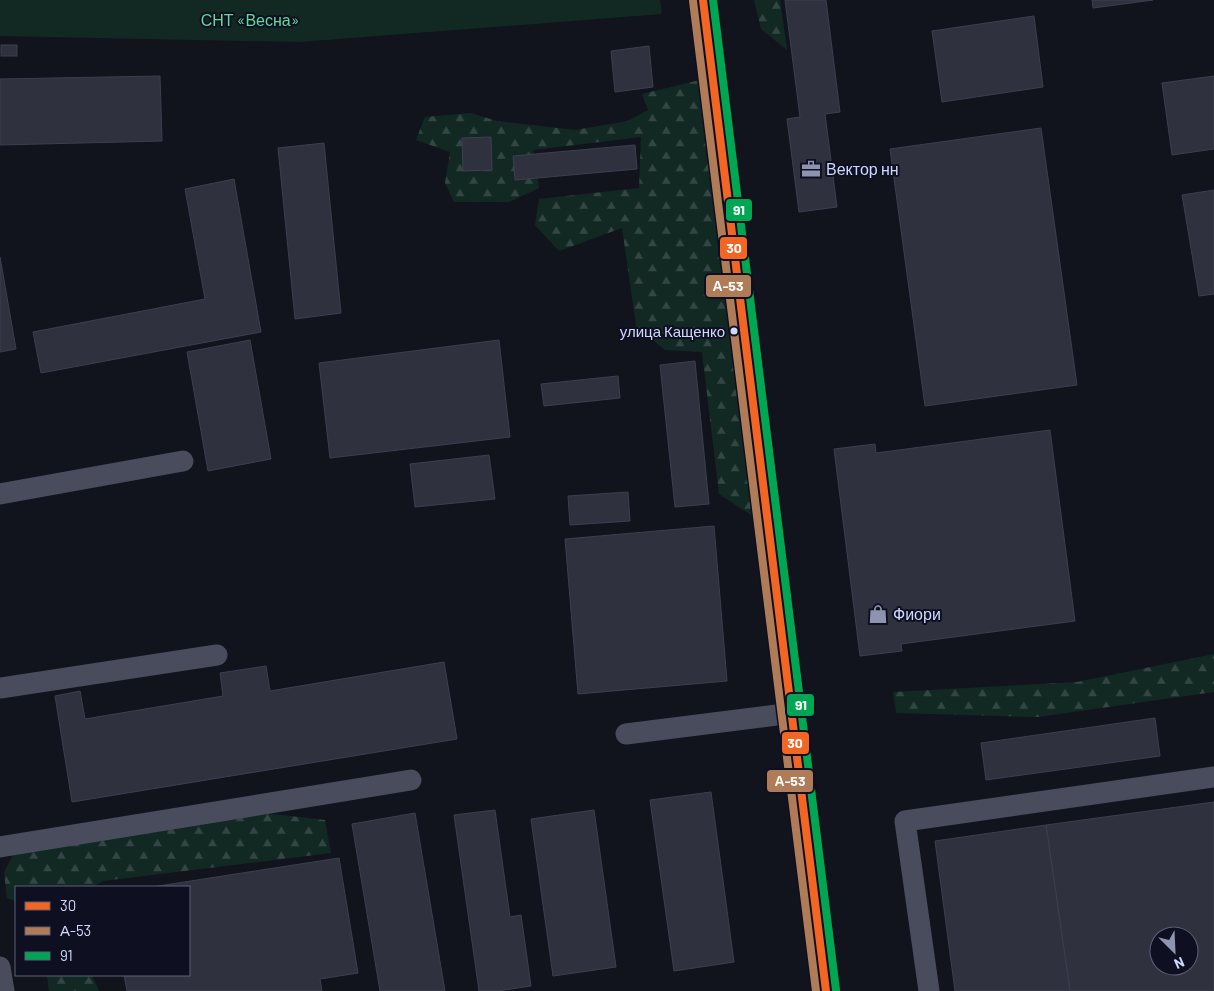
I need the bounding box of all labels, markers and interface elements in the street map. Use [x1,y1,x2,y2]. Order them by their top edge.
park label: СНТ «Весна» [201,10,299,29]
office icon: Вектор нн [800,158,822,180]
place label: Вектор нн [826,159,899,178]
line badge: 91 [725,198,753,222]
text: 91 [733,201,745,218]
line badge: 30 [719,236,748,260]
text: 30 [726,239,742,256]
line badge: А-53 [705,274,752,298]
text: А-53 [713,277,743,294]
place label: улица Кащенко [620,322,725,340]
marker: улица Кащенко [729,326,739,336]
shop icon: Фиори [867,603,889,625]
place label: Фиори [893,604,941,623]
line badge: 91 [786,693,815,717]
text: 91 [795,696,807,713]
line badge: 30 [781,731,810,755]
text: 30 [787,734,803,751]
line badge: А-53 [766,769,814,793]
text: А-53 [775,772,805,789]
legend [15,886,190,976]
text: 30 [60,896,76,914]
text: А-53 [60,921,91,939]
north arrow [1149,926,1199,976]
text: 91 [60,946,73,964]
text: N [1172,954,1187,973]

